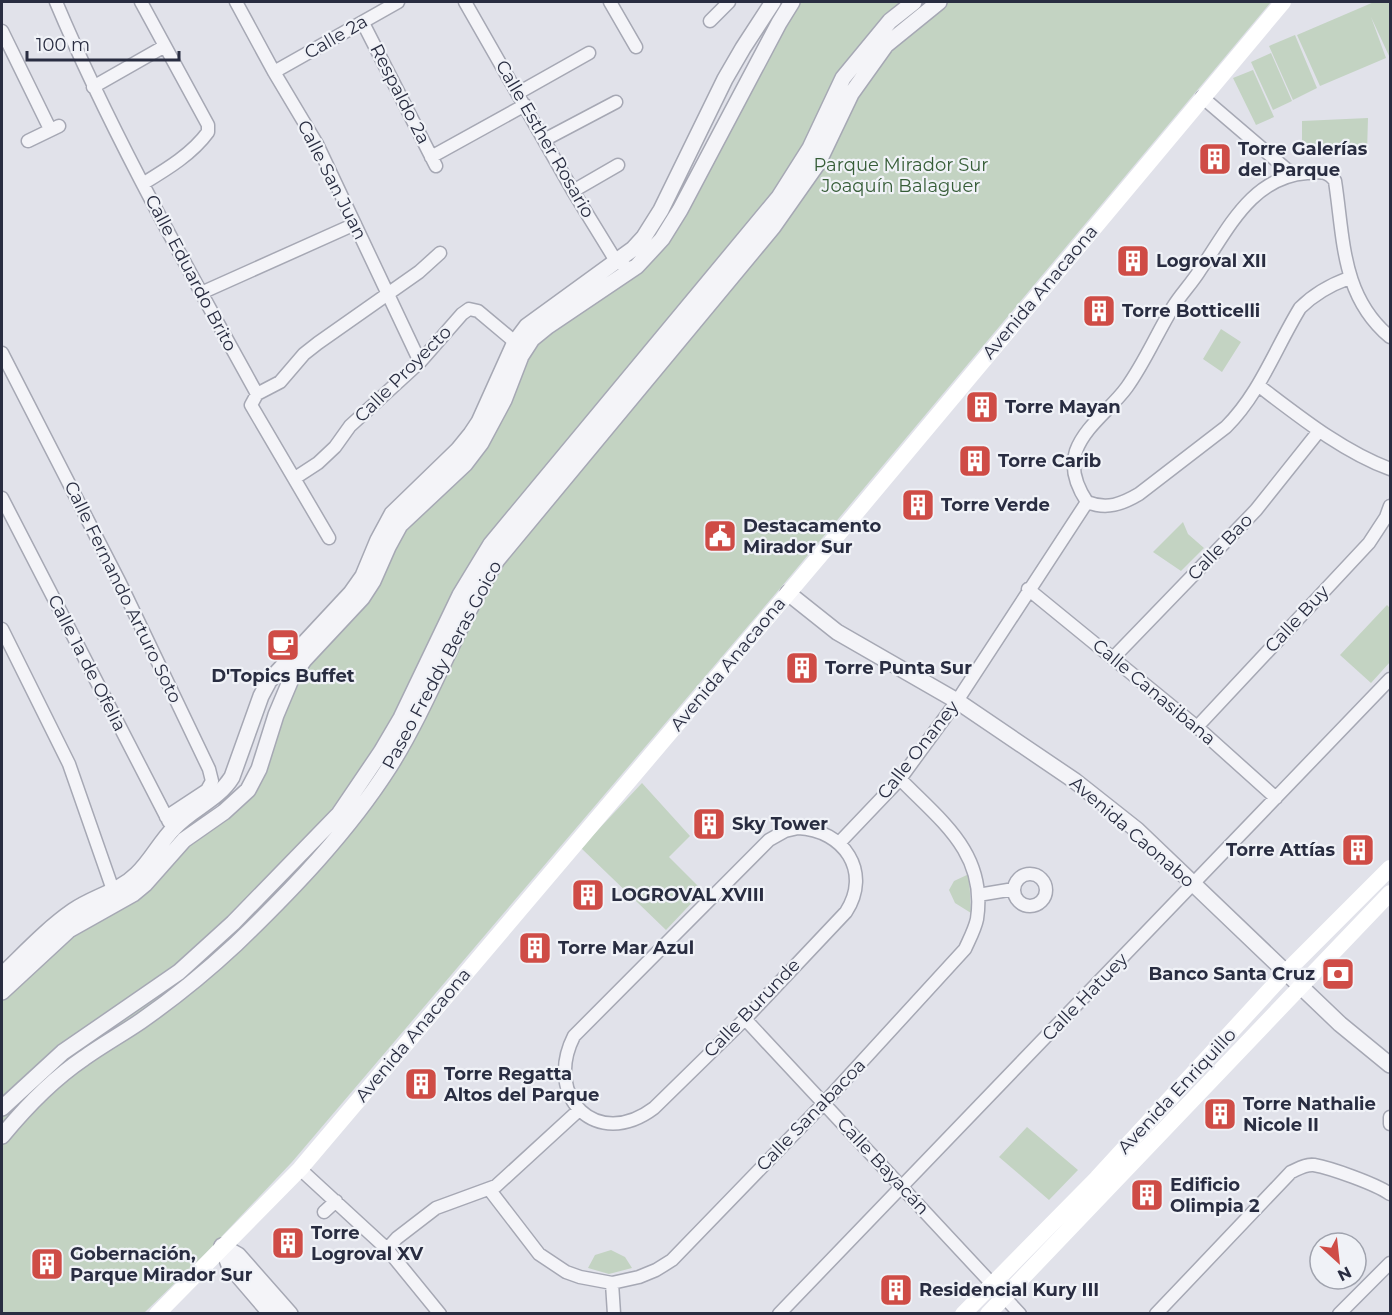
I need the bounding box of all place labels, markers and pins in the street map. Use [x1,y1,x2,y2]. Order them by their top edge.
place label: Torre Galerías del Parque [1238,138,1368,181]
building icon: Torre Galerías del Parque [1197,141,1233,177]
building icon: Logroval XII [1115,243,1151,279]
place label: Logroval XII [1156,250,1267,272]
building icon: Torre Botticelli [1081,293,1117,329]
place label: Torre Botticelli [1122,300,1260,322]
building icon: Torre Mayan [964,389,1000,425]
place label: Torre Mayan [1005,396,1121,418]
building icon: Torre Carib [957,443,993,479]
place label: Torre Carib [998,450,1101,472]
building icon: Torre Verde [900,487,936,523]
place label: Torre Verde [941,494,1050,516]
place label: Destacamento Mirador Sur [743,515,881,558]
public building icon: Destacamento Mirador Sur [702,518,738,554]
cafe icon: D'Topics Buffet [265,627,301,663]
building icon: Torre Punta Sur [784,650,820,686]
place label: Torre Punta Sur [825,657,972,679]
place label: D'Topics Buffet [211,665,355,687]
building icon: Sky Tower [691,806,727,842]
place label: Sky Tower [732,813,828,835]
building icon: Torre Attías [1340,832,1376,868]
place label: Torre Attías [1226,839,1335,861]
building icon: LOGROVAL XVIII [570,877,606,913]
place label: LOGROVAL XVIII [611,884,764,906]
building icon: Torre Mar Azul [517,930,553,966]
place label: Torre Mar Azul [558,937,694,959]
bank icon: Banco Santa Cruz [1320,956,1356,992]
place label: Banco Santa Cruz [1149,963,1315,985]
place label: Torre Regatta Altos del Parque [443,1063,599,1106]
building icon: Torre Regatta Altos del Parque [403,1066,439,1102]
place label: Torre Nathalie Nicole II [1243,1093,1376,1136]
building icon: Torre Nathalie Nicole II [1202,1096,1238,1132]
place label: Edificio Olimpia 2 [1170,1174,1260,1217]
building icon: Edificio Olimpia 2 [1129,1177,1165,1213]
place label: Torre Logroval XV [311,1222,424,1265]
building icon: Torre Logroval XV [270,1225,306,1261]
place label: Gobernación, Parque Mirador Sur [70,1243,253,1286]
building icon: Gobernación, Parque Mirador Sur [29,1246,65,1282]
building icon: Residencial Kury III [878,1272,914,1308]
place label: Residencial Kury III [919,1279,1099,1301]

